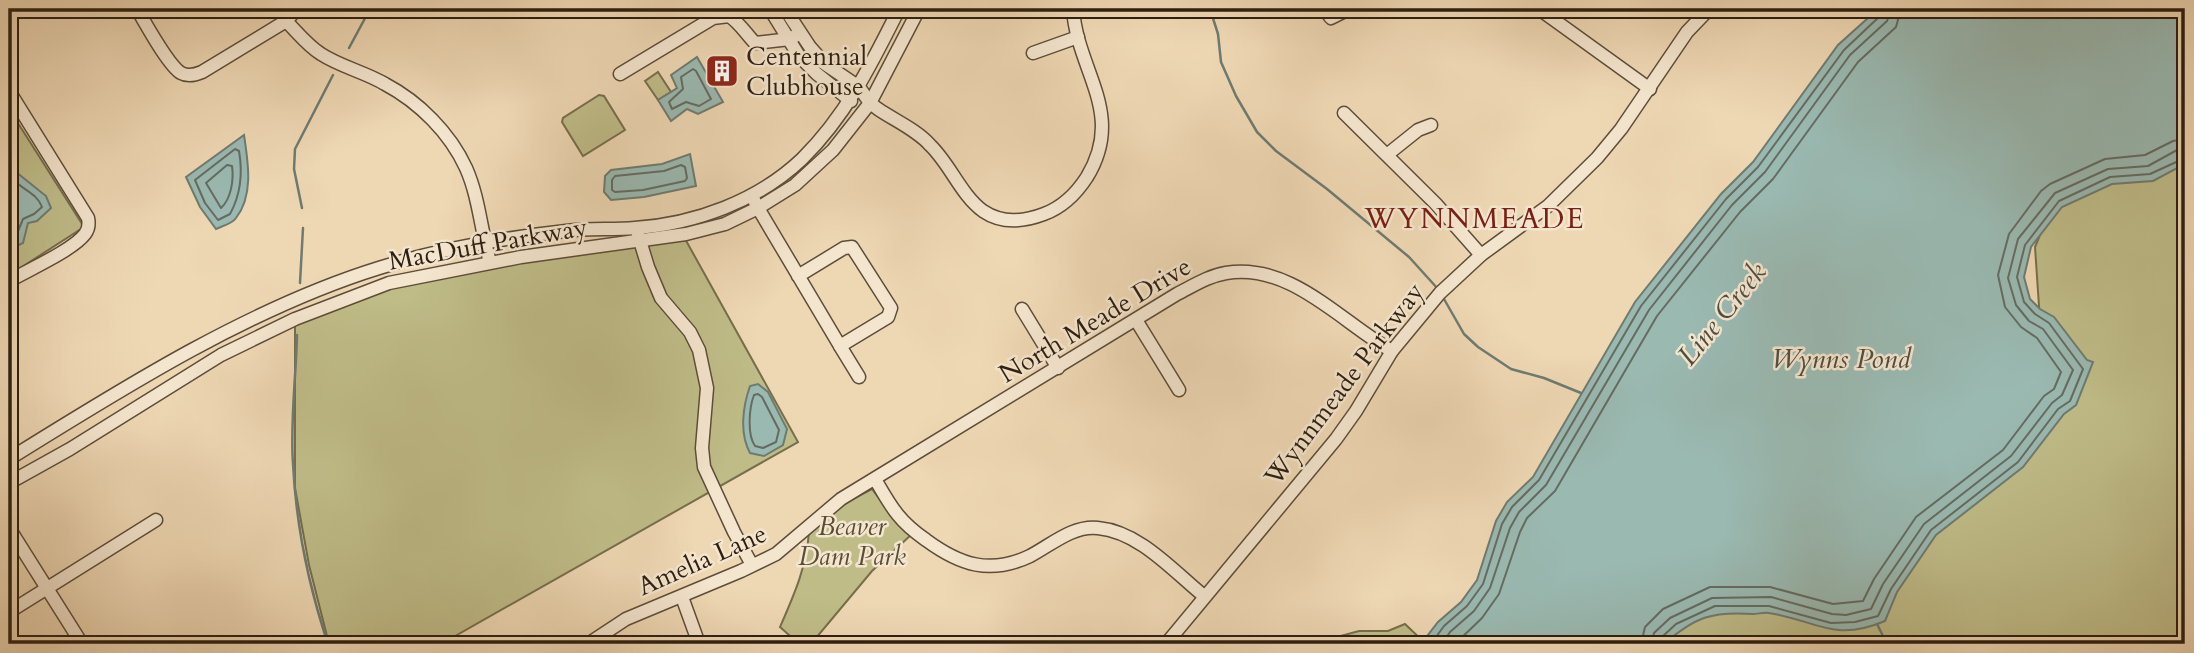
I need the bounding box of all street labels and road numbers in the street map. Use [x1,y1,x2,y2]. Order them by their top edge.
street label: MacDuff Parkway [386,209,590,279]
street label: North Meade Drive [992,249,1198,391]
street label: Wynnmeade Parkway [1256,275,1432,493]
street label: Amelia Lane [632,516,772,604]

